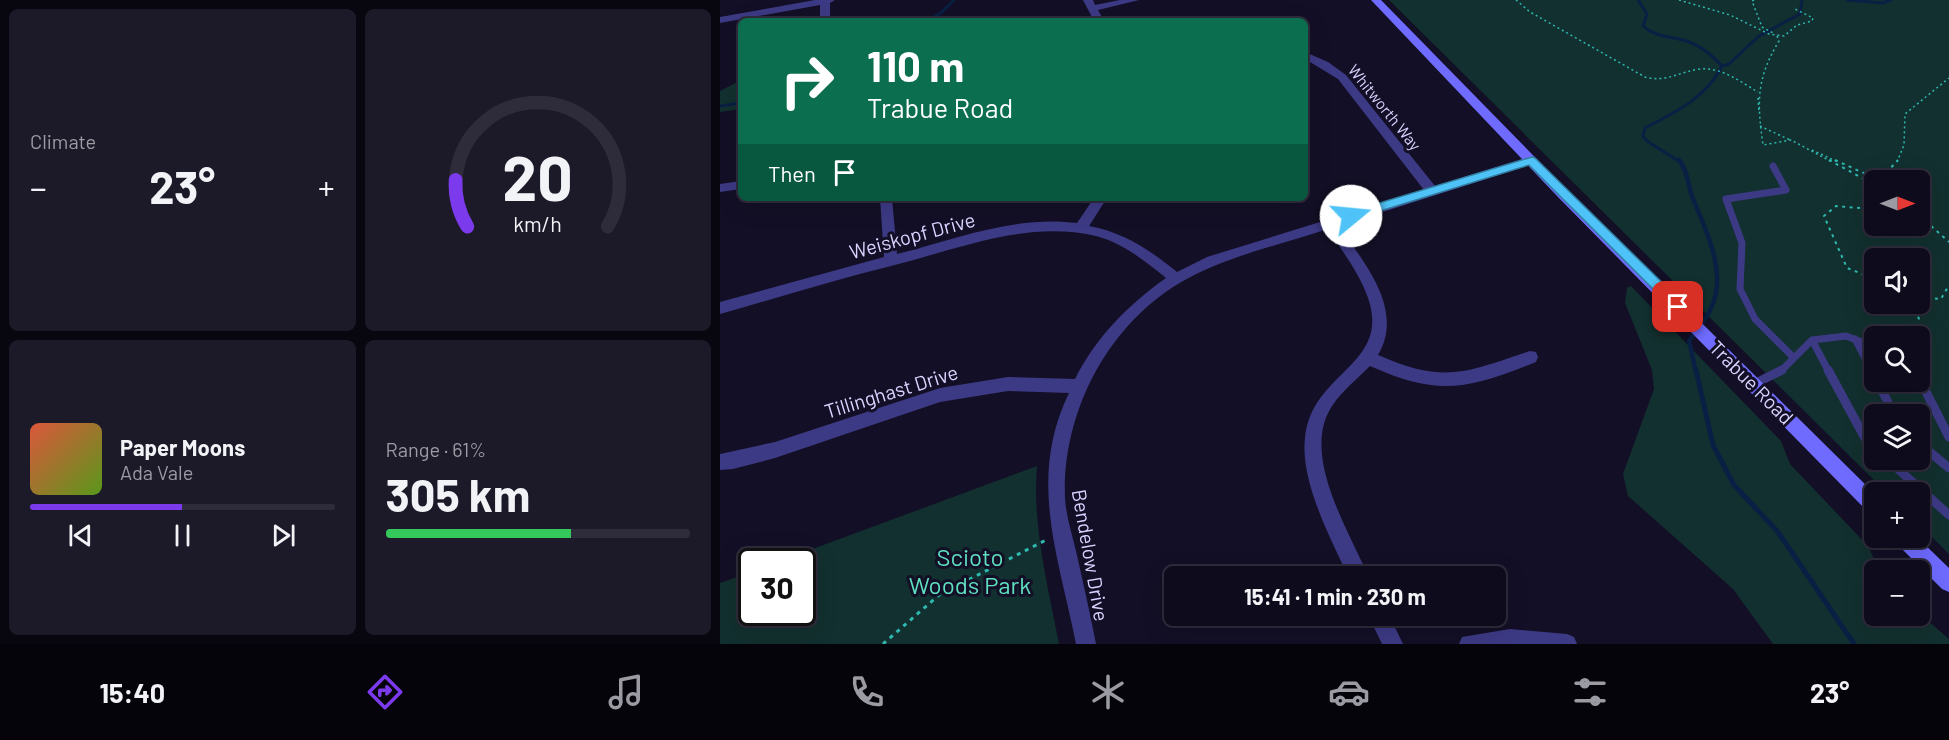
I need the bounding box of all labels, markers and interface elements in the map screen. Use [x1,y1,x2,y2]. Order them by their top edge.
text: 110 m [867,40,964,90]
icon: right [768,42,846,120]
street label: Whitworth Way [1345,60,1426,154]
text: Trabue Road [867,91,1013,123]
text: Climate [30,129,96,153]
text: 20 [502,139,573,213]
icon: arrive [828,156,861,189]
text: 23° [149,159,215,213]
text: Then [768,160,816,186]
text: − [30,167,47,207]
text: + [318,167,334,207]
north arrow [1864,170,1930,236]
map controls [1864,170,1930,626]
position arrow [1319,184,1383,248]
street label: Weiskopf Drive [846,207,978,263]
text: km/h [513,211,562,236]
button: sound [1864,248,1930,314]
pin [1652,281,1703,332]
icon: arrive [1661,290,1694,323]
button: search [1864,326,1930,392]
street label: Trabue Road [1705,335,1799,429]
street label: Tillinghast Drive [821,359,961,423]
button: layers [1864,404,1930,470]
text: Paper Moons [120,434,245,460]
text: Range · 61% [386,437,486,461]
text: Ada Vale [120,460,193,484]
text: 305 km [386,467,530,521]
button: + [1864,482,1930,548]
street label: Bendelow Drive [1068,487,1114,623]
icon: previous [64,519,97,552]
icon: pause [166,519,199,552]
icon: next [267,519,300,552]
park label: Scioto Woods Park [909,542,1031,599]
speed limit sign: 30 [738,548,816,626]
button: − [1864,560,1930,626]
text: 15:41 · 1 min · 230 m [1244,583,1426,609]
icon: directions [364,671,406,713]
icon: music [605,671,647,713]
icon: phone [846,671,888,713]
icon: climate [1087,671,1129,713]
icon: car [1328,671,1370,713]
icon: filters [1569,671,1611,713]
text: 15:40 [99,676,165,708]
text: 23° [1810,676,1849,708]

